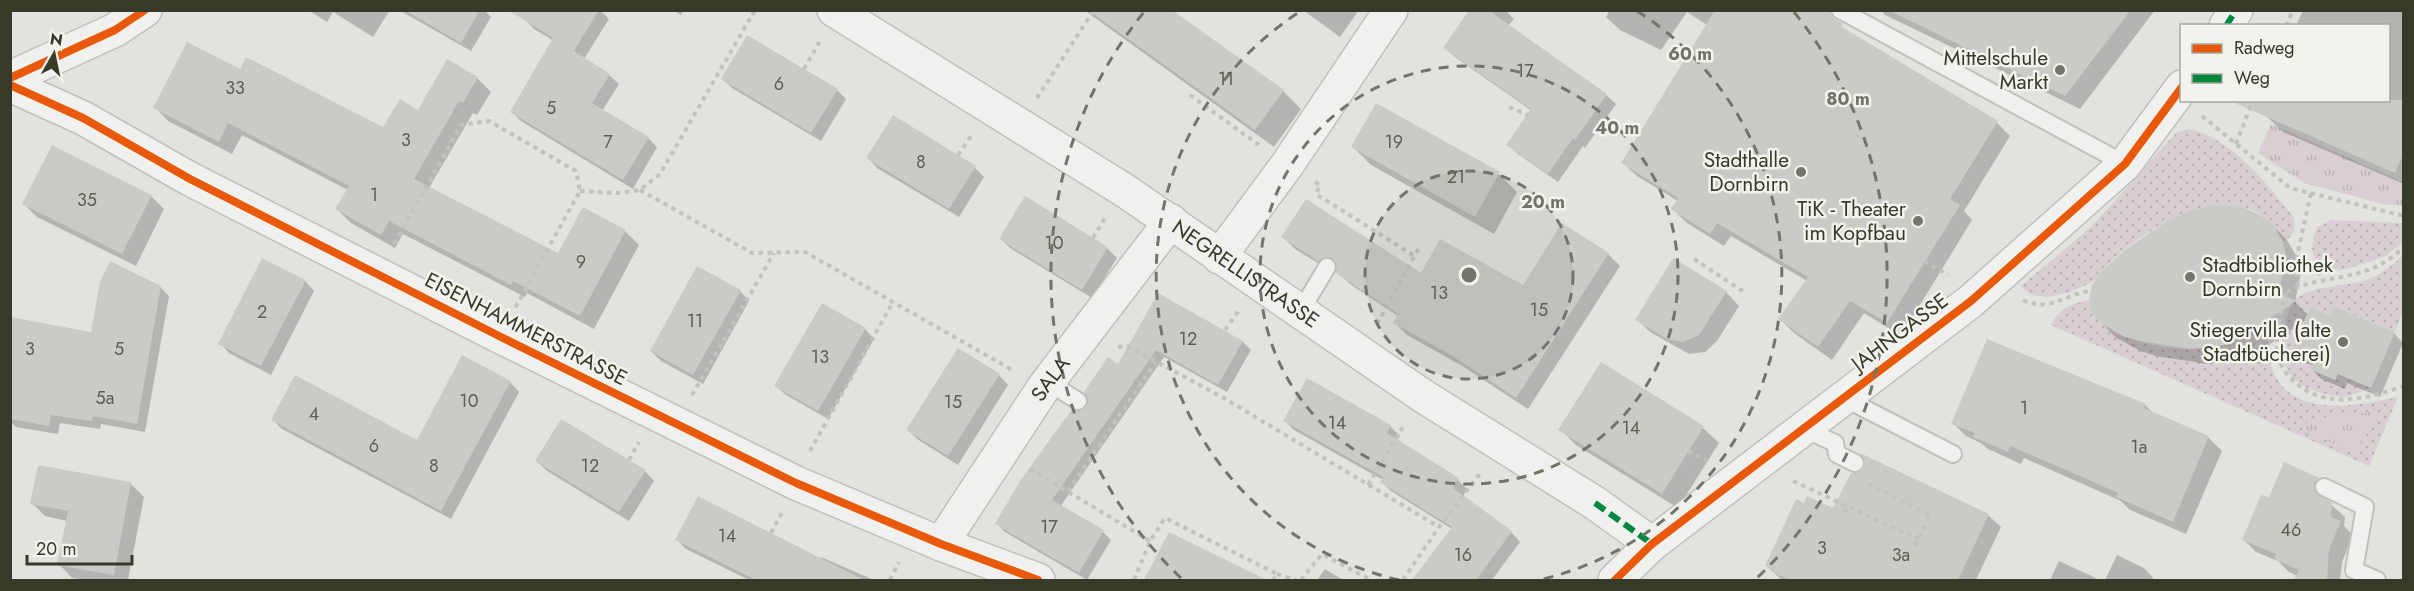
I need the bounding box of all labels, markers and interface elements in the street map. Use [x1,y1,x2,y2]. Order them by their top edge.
north arrow [24,24,84,84]
legend [2180,24,2390,102]
text: N [48,27,64,52]
text: Radweg [2234,35,2295,61]
text: 60 m [1668,41,1712,67]
place label: Mittelschule Markt [1944,43,2048,97]
house number: 17 [1516,58,1534,84]
marker: Mittelschule Markt [2053,63,2067,77]
text: Weg [2234,65,2270,91]
house number: 11 [1218,66,1234,92]
house number: 6 [774,71,784,97]
house number: 33 [225,75,245,101]
text: 80 m [1826,86,1870,112]
house number: 5 [546,95,556,121]
text: 40 m [1595,115,1639,141]
house number: 3 [401,127,411,153]
house number: 7 [603,129,613,155]
house number: 19 [1385,129,1403,155]
place label: Stadthalle Dornbirn [1704,145,1789,199]
house number: 8 [916,149,926,175]
house number: 21 [1447,164,1465,190]
marker: Stadthalle Dornbirn [1794,165,1808,179]
house number: 1 [370,182,378,208]
house number: 35 [77,187,97,213]
text: 20 m [1521,189,1565,215]
place label: TiK - Theater im Kopfbau [1797,194,1907,248]
street label: NEGRELLISTRASSE [1166,212,1325,335]
marker: TiK - Theater im Kopfbau [1911,214,1925,228]
house number: 10 [1045,230,1064,256]
house number: 9 [576,249,586,275]
place label: Stadtbibliothek Dornbirn [2202,250,2334,304]
street label: EISENHAMMERSTRASSE [420,265,632,393]
centre of rings [1459,265,1479,285]
marker: Stadtbibliothek Dornbirn [2183,270,2197,284]
house number: 13 [1430,280,1448,306]
street label: JAHNGASSE [1843,286,1955,380]
house number: 15 [1530,297,1548,323]
house number: 2 [257,299,267,325]
house number: 11 [687,308,703,334]
place label: Stiegervilla (alte Stadtbücherei) [2190,315,2331,369]
house number: 12 [1179,326,1197,352]
marker: Stiegervilla (alte Stadtbücherei) [2336,335,2350,349]
house number: 3 [25,336,35,362]
house number: 5 [114,336,124,362]
house number: 13 [811,344,829,370]
street label: SALA [1024,350,1077,407]
house number: 5a [96,385,114,411]
house number: 10 [460,388,479,414]
house number: 15 [944,389,962,415]
house number: 1 [2020,395,2028,421]
house number: 4 [309,401,319,427]
house number: 14 [1328,410,1346,436]
house number: 14 [1622,415,1640,441]
house number: 6 [369,433,379,459]
house number: 1a [2131,434,2147,460]
house number: 8 [429,453,439,479]
house number: 12 [581,453,599,479]
house number: 17 [1040,514,1058,540]
house number: 46 [2281,517,2301,543]
house number: 14 [718,523,736,549]
scale bar [27,528,132,566]
house number: 3 [1817,535,1827,561]
text: 20 m [36,536,76,562]
house number: 16 [1454,542,1472,568]
house number: 3a [1892,542,1910,568]

